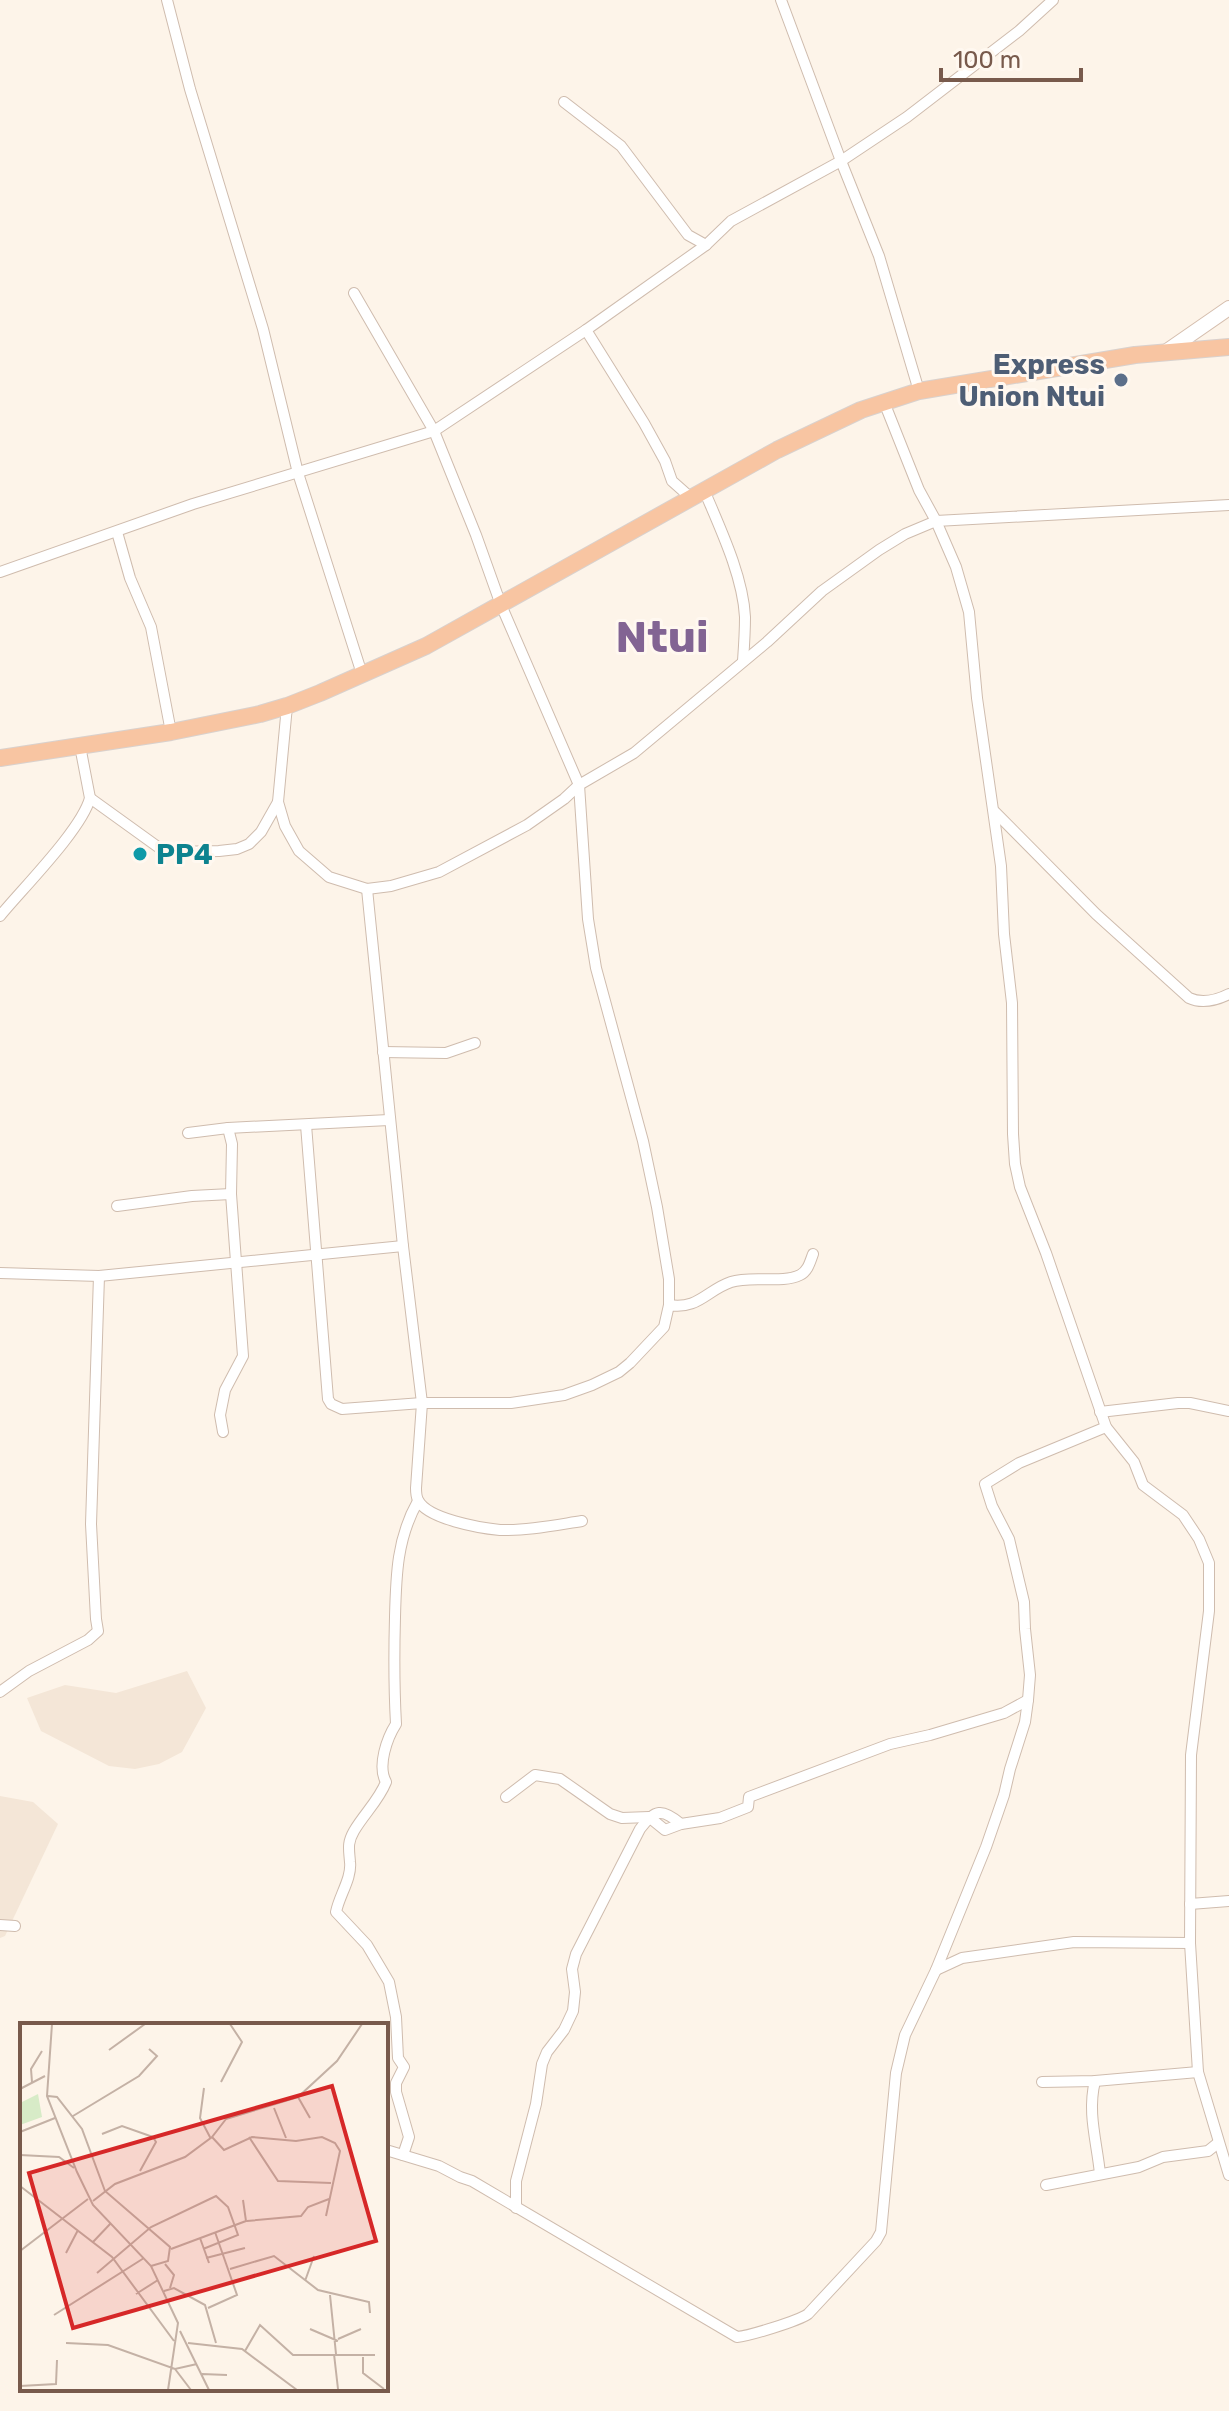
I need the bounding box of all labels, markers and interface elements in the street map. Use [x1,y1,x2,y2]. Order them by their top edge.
scale bar [941,32,1081,82]
text: 100 m [953,46,1021,74]
place label: Express Union Ntui [958,348,1105,413]
marker: Express Union Ntui [1112,371,1130,389]
district label: Ntui [616,611,708,663]
place label: PP4 [156,838,213,871]
marker: PP4 [131,845,149,863]
inset map [20,2023,388,2391]

